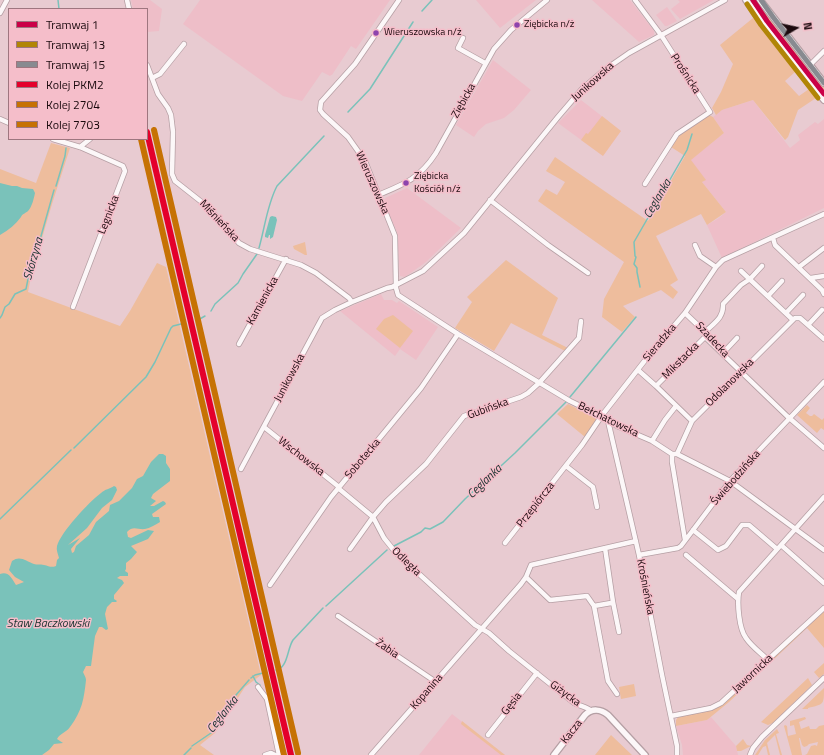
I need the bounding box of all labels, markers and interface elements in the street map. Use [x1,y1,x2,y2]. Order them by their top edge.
legend [8,8,148,140]
north arrow [776,8,816,48]
text: Tramwaj 1 [46,15,99,34]
place label: Ziębicka n/ż [524,19,574,31]
marker: Ziębicka n/ż [512,20,522,30]
text: N [799,21,816,31]
place label: Wieruszowska n/ż [384,27,461,39]
marker: Wieruszowska n/ż [371,28,381,38]
text: Tramwaj 13 [46,35,105,54]
street label: Prośnicka [667,52,703,96]
text: Tramwaj 15 [46,55,105,74]
street label: Junikowska [569,60,617,104]
text: Kolej PKM2 [46,75,104,94]
street label: Ziębicka [449,81,479,121]
text: Kolej 2704 [46,95,100,114]
text: Kolej 7703 [46,115,100,134]
street label: Wieruszowska [352,150,392,216]
place label: Ziębicka Kościół n/ż [414,171,461,194]
water label: Ceglanka [641,177,675,221]
marker: Ziębicka Kościół n/ż [401,178,411,188]
street label: Legnicka [96,194,122,236]
street label: Miśnieńska [196,197,242,245]
water label: Skórzyna [21,236,47,282]
street label: Kamienicka [244,275,282,327]
street label: Szadecka [692,320,732,360]
street label: Sieradzka [641,322,679,364]
street label: Mikstacka [660,340,702,382]
street label: Junikowska [272,352,308,404]
street label: Odolanowska [703,356,757,410]
street label: Gubińska [466,396,510,422]
street label: Bełchatowska [576,400,640,440]
street label: Wschowska [275,435,327,479]
street label: Sobotecka [342,436,384,482]
street label: Świebodzińska [708,448,764,508]
water label: Ceglanka [465,462,505,502]
street label: Przepiórcza [514,480,558,530]
street label: Odległa [389,545,423,579]
street label: Krośnieńska [633,558,657,616]
water label: Staw Baczkowski [7,617,89,631]
street label: Żabia [373,637,401,661]
street label: Jawornicka [730,652,776,696]
street label: Kopanina [408,671,446,713]
street label: Giżycka [547,678,583,710]
street label: Gęsia [499,690,525,718]
water label: Ceglanka [204,694,242,736]
street label: Kacza [558,717,586,747]

